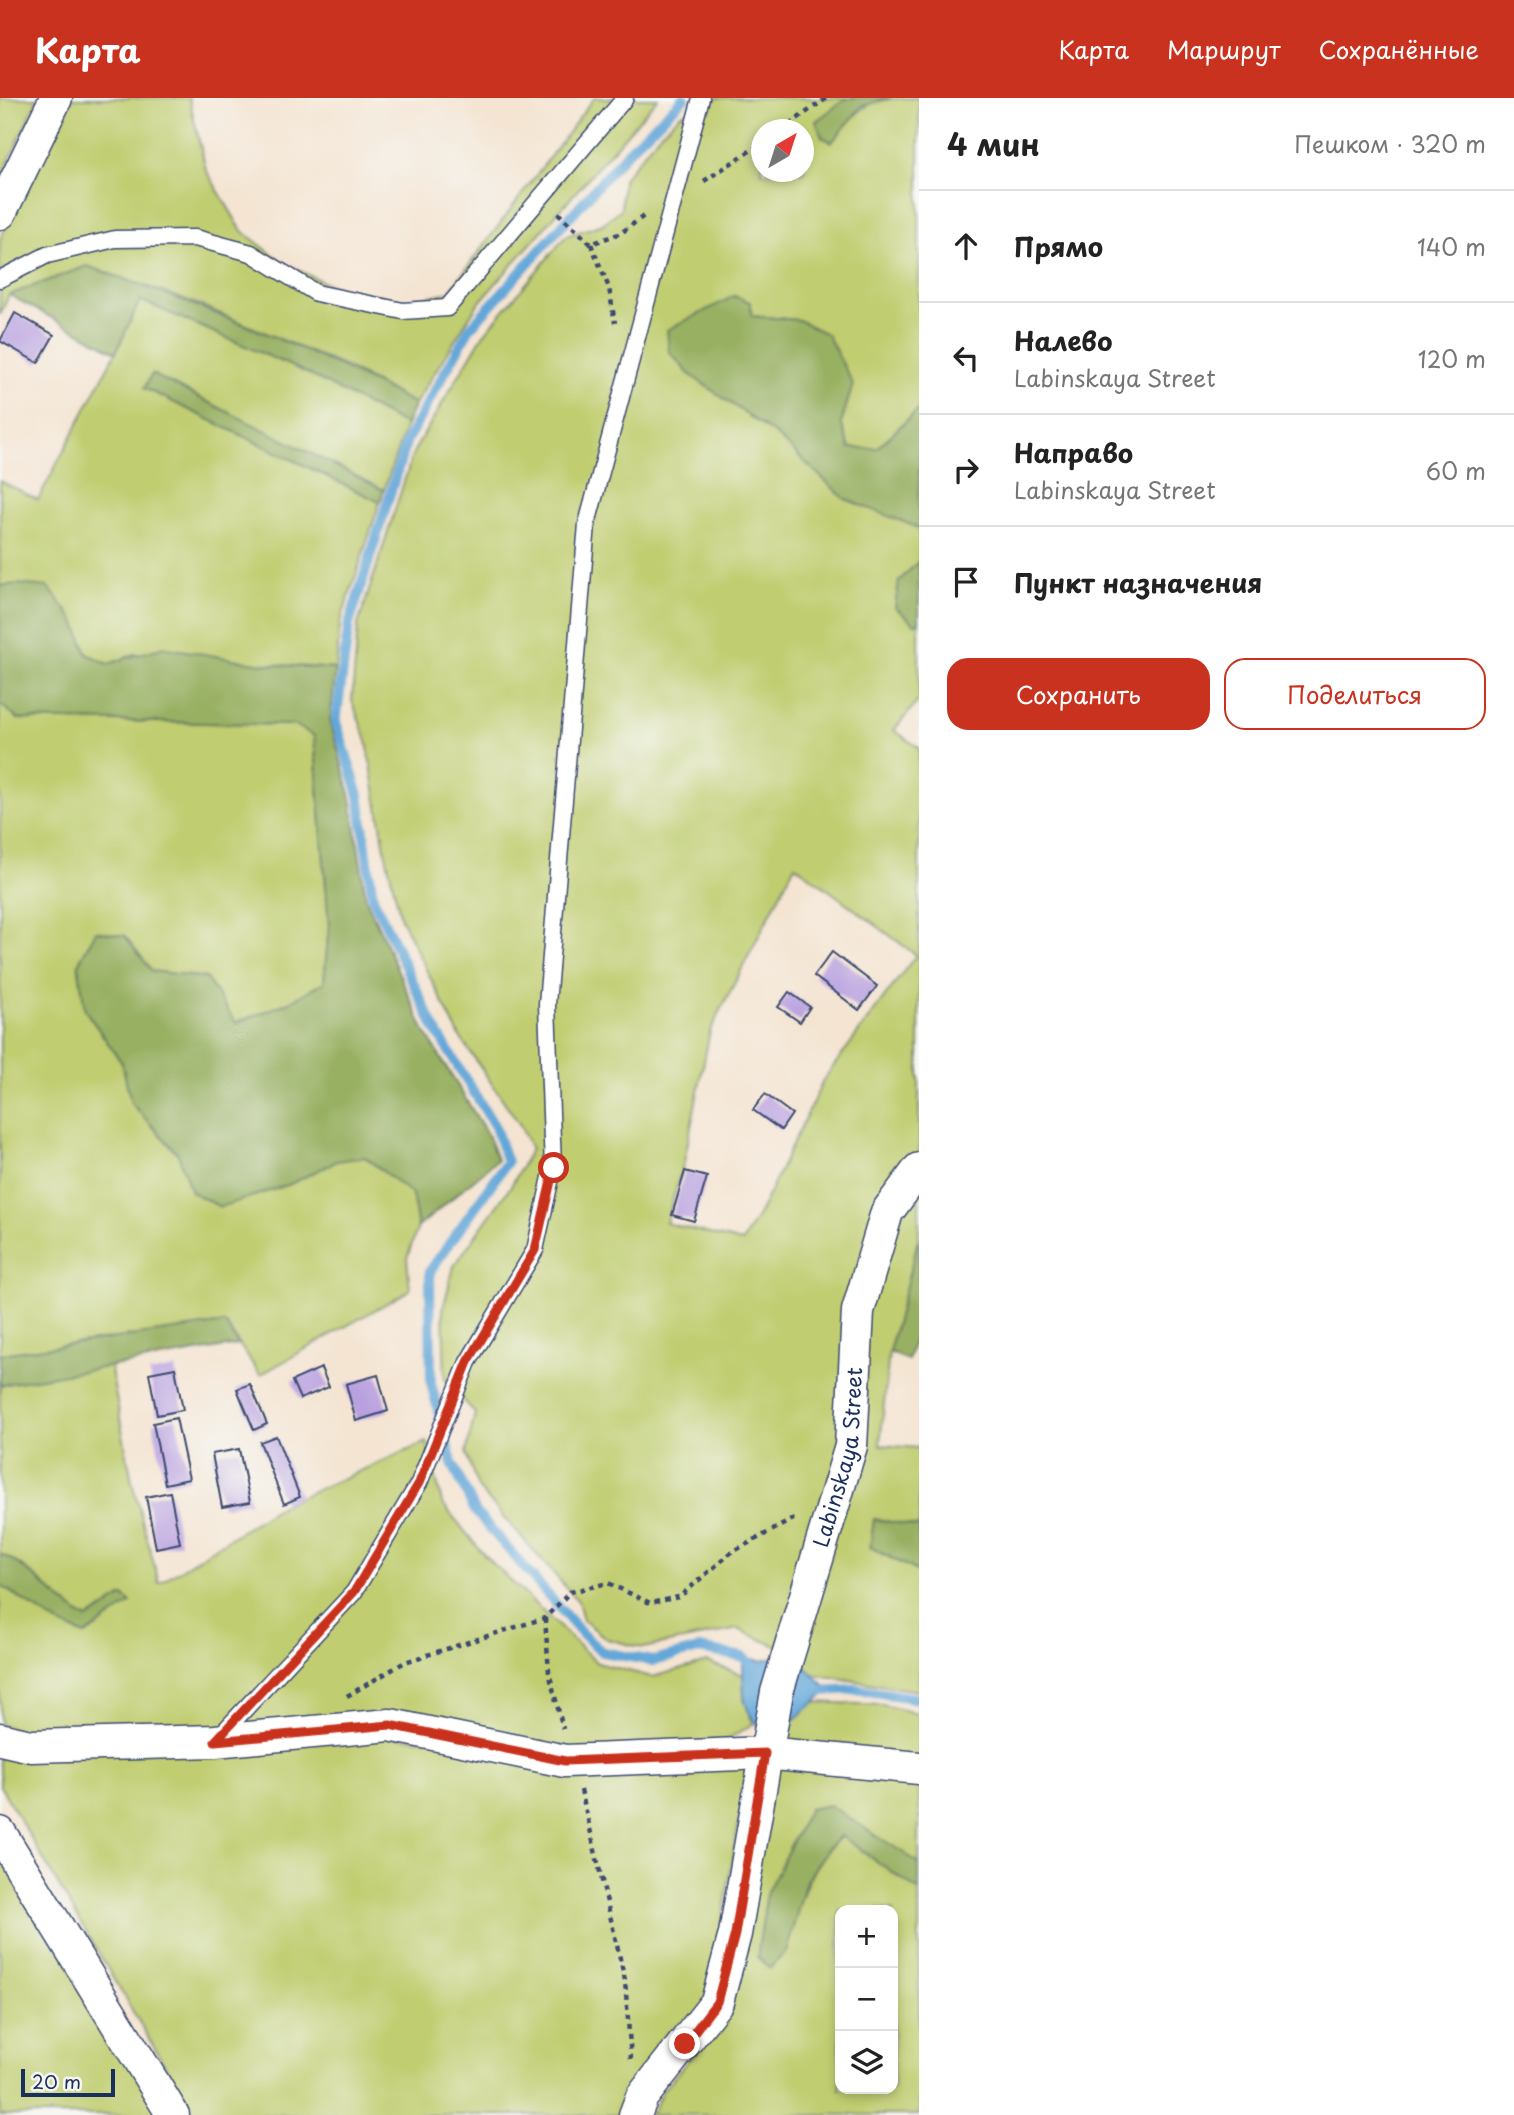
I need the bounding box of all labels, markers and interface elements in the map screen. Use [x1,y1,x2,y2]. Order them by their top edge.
text: Карта [35,24,141,74]
text: Карта [1058,31,1129,67]
text: Маршрут [1167,31,1281,67]
text: Сохранённые [1319,31,1479,67]
north arrow [751,119,814,182]
text: 4 мин [947,121,1040,166]
text: Пешком · 320 m [1294,126,1486,161]
icon: ahead [947,227,985,265]
text: Прямо [1014,227,1103,266]
text: 140 m [1417,229,1486,264]
text: Налево [1014,321,1112,360]
icon: left [947,339,985,377]
text: 120 m [1418,341,1486,376]
text: Labinskaya Street [1014,360,1216,395]
text: Направо [1014,433,1133,472]
icon: right [947,451,985,489]
text: 60 m [1426,453,1486,488]
text: Labinskaya Street [1014,472,1216,507]
icon: arrive [947,563,985,601]
text: Пункт назначения [1014,563,1262,602]
button: Сохранить [947,658,1210,730]
button: Поделиться [1224,658,1486,730]
route start [538,1152,569,1183]
street label: Labinskaya Street [803,1366,869,1551]
map controls [835,1905,898,2094]
button: + [835,1905,898,1968]
button: − [835,1968,898,2031]
route end [669,2028,700,2059]
button: layers [835,2031,898,2094]
scale bar [21,2066,116,2098]
text: 20 m [32,2067,81,2095]

